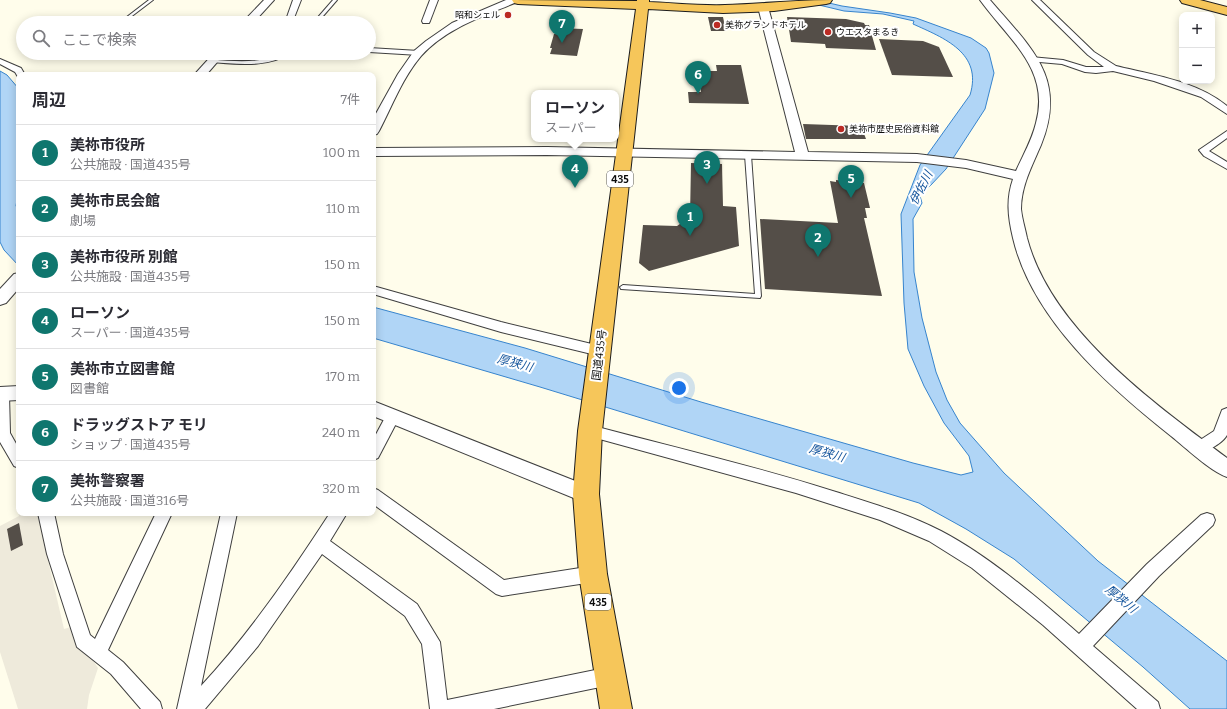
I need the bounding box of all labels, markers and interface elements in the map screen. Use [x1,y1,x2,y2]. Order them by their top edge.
place label: 昭和シェル [455,10,500,20]
marker: 昭和シェル [503,10,513,20]
pin: 7 [549,10,575,43]
map controls [1179,12,1215,84]
button: + [1179,12,1215,48]
search box [16,16,376,60]
marker: 美祢グランドホテル [712,20,722,30]
place label: 美祢グランドホテル [725,20,806,30]
icon: search [30,27,52,49]
marker: ウエスタまるき [823,27,833,37]
place label: ウエスタまるき [836,27,899,37]
text: ここで検索 [62,31,137,49]
button: − [1179,48,1215,84]
pin: 6 [685,61,711,94]
text: 周辺 [32,90,66,111]
popup [531,90,619,142]
text: 7件 [340,92,360,107]
text: ローソン [545,99,605,117]
text: スーパー [545,120,597,135]
place label: 美袮市歴史民俗資料館 [849,123,939,134]
marker: 美袮市歴史民俗資料館 [836,124,846,134]
text: 美祢市役所 [70,136,145,154]
text: 1 [42,145,48,160]
text: 100 m [323,145,360,160]
pin: 3 [694,151,720,184]
pin: 4 [562,155,588,188]
text: 公共施設 · 国道435号 [70,157,191,172]
pin: 5 [838,165,864,198]
water label: 伊佐川 [907,167,936,207]
road number: 435 [607,171,633,187]
text: 美祢市民会館 [70,192,160,210]
text: 2 [41,201,49,216]
text: 110 m [326,201,360,216]
pin: 1 [677,203,703,236]
text: 劇場 [70,213,96,228]
pin: 2 [805,224,831,257]
text: 美祢市役所 別館 [70,248,178,266]
text: 3 [41,257,49,272]
text: 150 m [324,257,360,272]
text: 公共施設 · 国道435号 [70,269,191,284]
text: ローソン [70,304,130,322]
text: 4 [41,313,49,328]
text: 150 m [324,313,360,328]
text: スーパー · 国道435号 [70,325,191,340]
street label: 国道435号 [590,329,609,381]
water label: 厚狭川 [496,352,536,375]
text: 美祢市立図書館 [70,360,175,378]
text: 5 [41,369,49,384]
text: 170 m [325,369,360,384]
your location [669,378,689,398]
text: 図書館 [70,381,109,396]
text: ドラッグストア モリ [70,416,208,434]
text: 6 [41,425,49,440]
text: 240 m [322,425,360,440]
text: ショップ · 国道435号 [70,437,191,452]
water label: 厚狭川 [808,441,848,465]
text: 美祢警察署 [70,472,145,490]
text: 7 [42,481,49,496]
text: 320 m [322,481,360,496]
text: 公共施設 · 国道316号 [70,493,189,508]
water label: 厚狭川 [1103,582,1141,617]
road number: 435 [585,594,611,610]

